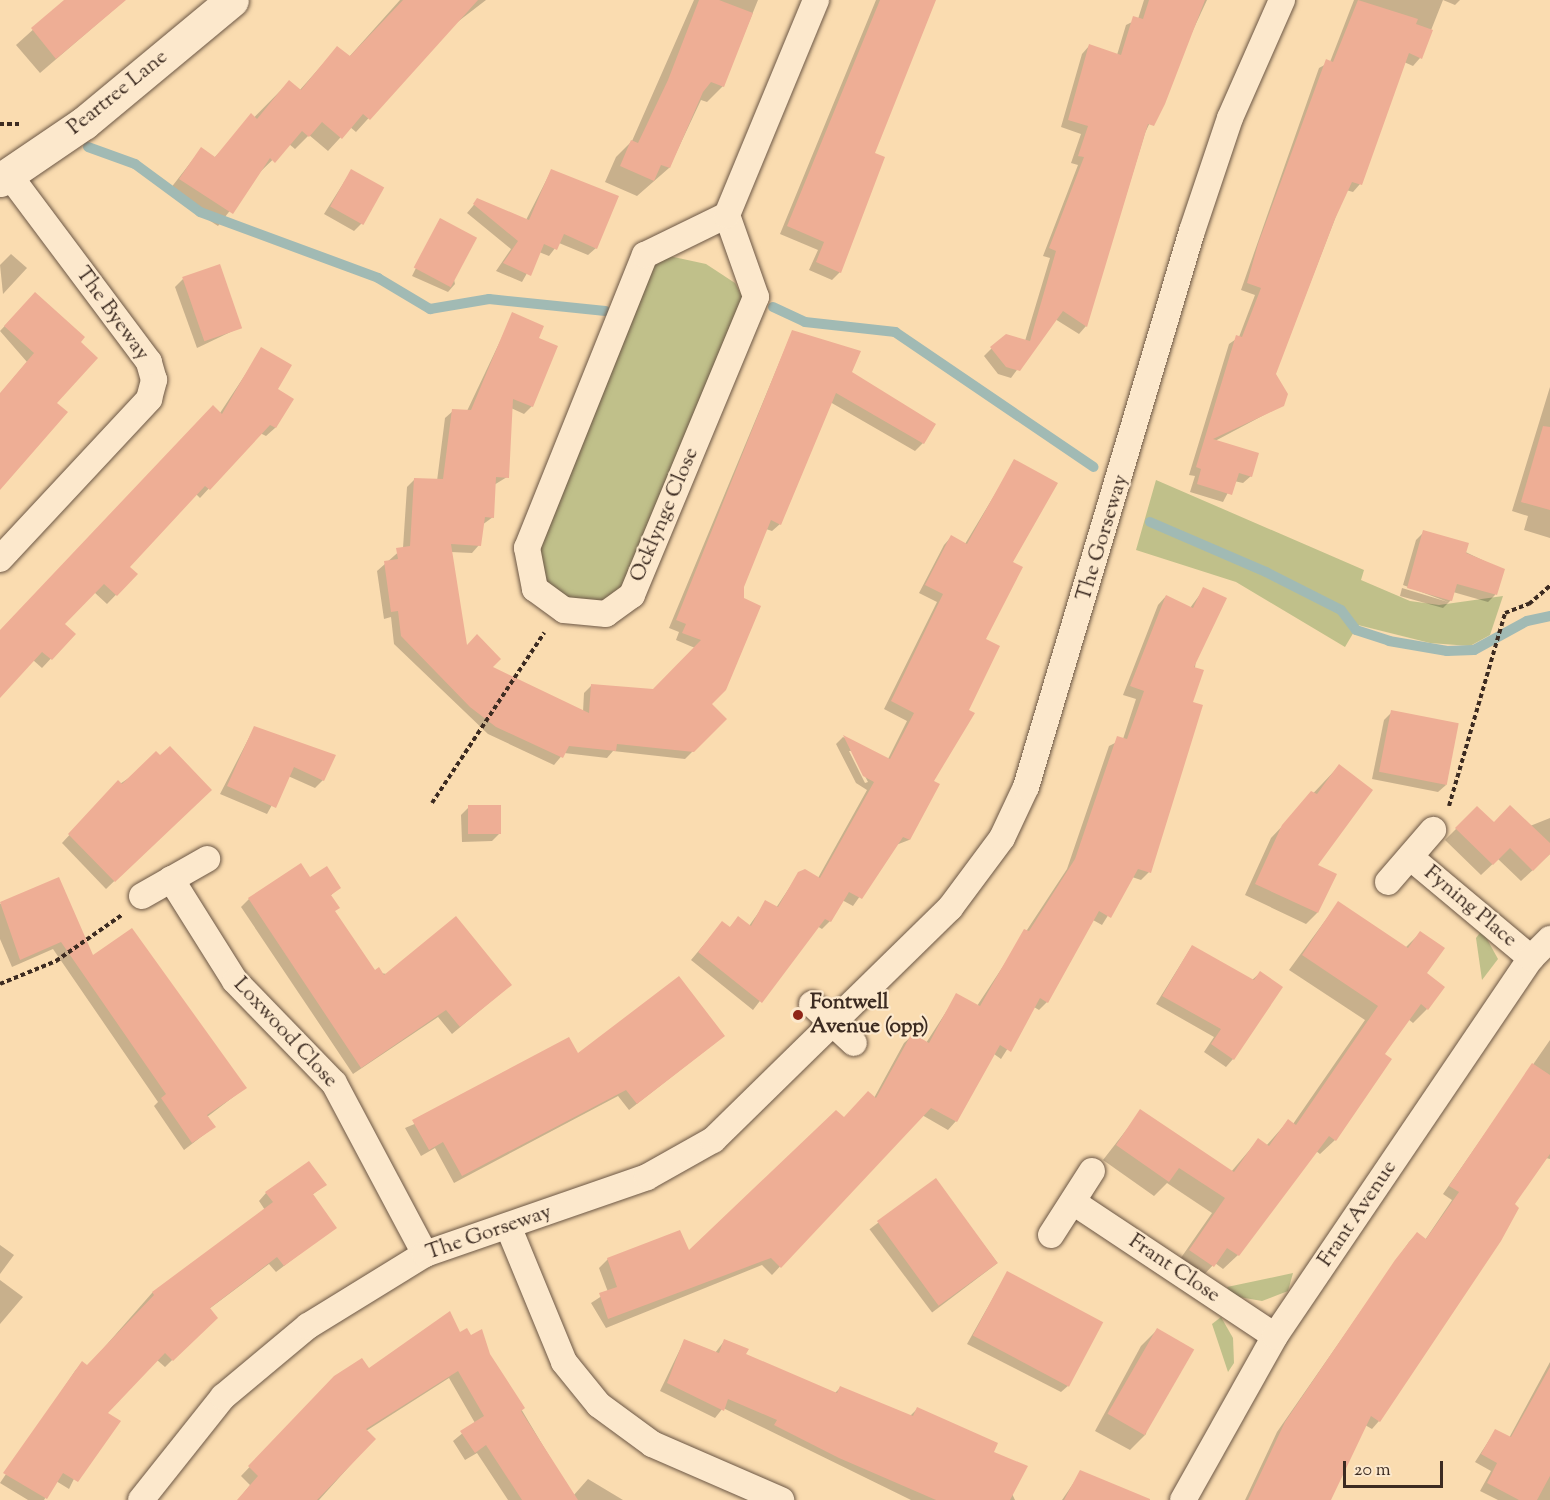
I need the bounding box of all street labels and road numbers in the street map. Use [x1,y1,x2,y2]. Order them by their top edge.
street label: Peartree Lane [63,45,173,141]
street label: The Byeway [70,262,154,366]
street label: Ocklynge Close [625,444,705,586]
street label: The Gorseway [1072,472,1134,604]
street label: Fyning Place [1418,861,1522,953]
street label: Loxwood Close [228,973,342,1093]
street label: Frant Avenue [1313,1156,1403,1272]
street label: The Gorseway [423,1200,555,1266]
street label: Frant Close [1123,1229,1225,1309]

